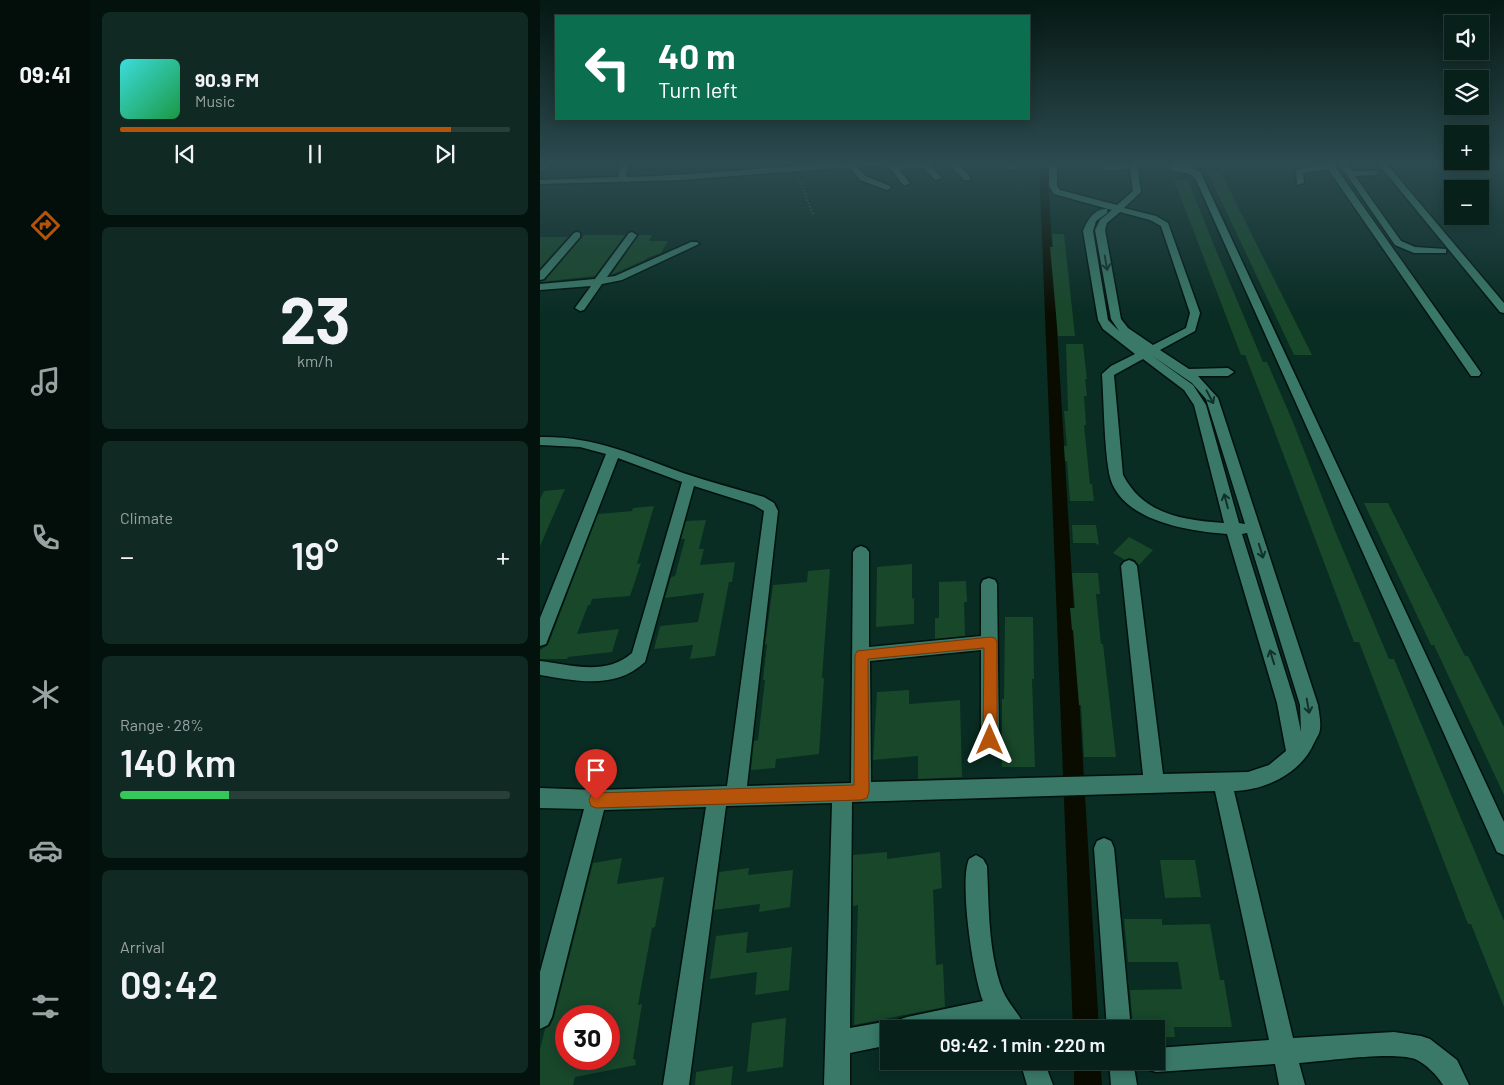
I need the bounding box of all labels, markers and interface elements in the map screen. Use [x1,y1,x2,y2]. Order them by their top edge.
map controls [1444,15,1489,225]
button: sound [1444,15,1489,60]
text: 40 m [658,34,735,76]
icon: left [575,35,640,100]
text: 09:41 [19,61,71,87]
text: 90.9 FM [195,68,259,91]
button: layers [1444,70,1489,115]
text: Turn left [658,76,738,102]
text: Music [195,91,235,110]
button: + [1444,125,1489,170]
icon: previous [171,140,199,168]
icon: pause [301,140,329,168]
icon: next [431,140,459,168]
button: − [1444,180,1489,225]
icon: directions [28,208,63,243]
one-way arrow [1101,255,1111,271]
text: 23 [280,279,350,357]
text: km/h [297,351,333,370]
icon: music [28,364,63,399]
one-way arrow [1205,389,1215,404]
one-way arrow [1220,494,1230,510]
text: Climate [120,508,173,527]
icon: phone [28,520,63,555]
text: 19° [291,532,339,578]
text: − [120,539,134,573]
text: + [496,539,510,573]
one-way arrow [1256,543,1266,559]
one-way arrow [1267,649,1277,665]
icon: climate [28,677,63,712]
one-way arrow [1304,698,1314,714]
position arrow [963,713,1015,765]
text: Range · 28% [120,715,204,734]
text: 140 km [120,739,236,785]
pin [575,749,617,800]
icon: arrive [582,756,610,784]
icon: car [28,833,63,868]
text: Arrival [120,937,165,956]
text: 09:42 [120,961,218,1007]
icon: filters [28,989,63,1024]
speed limit sign: 30 [555,1005,620,1070]
text: 09:42 · 1 min · 220 m [940,1033,1105,1056]

